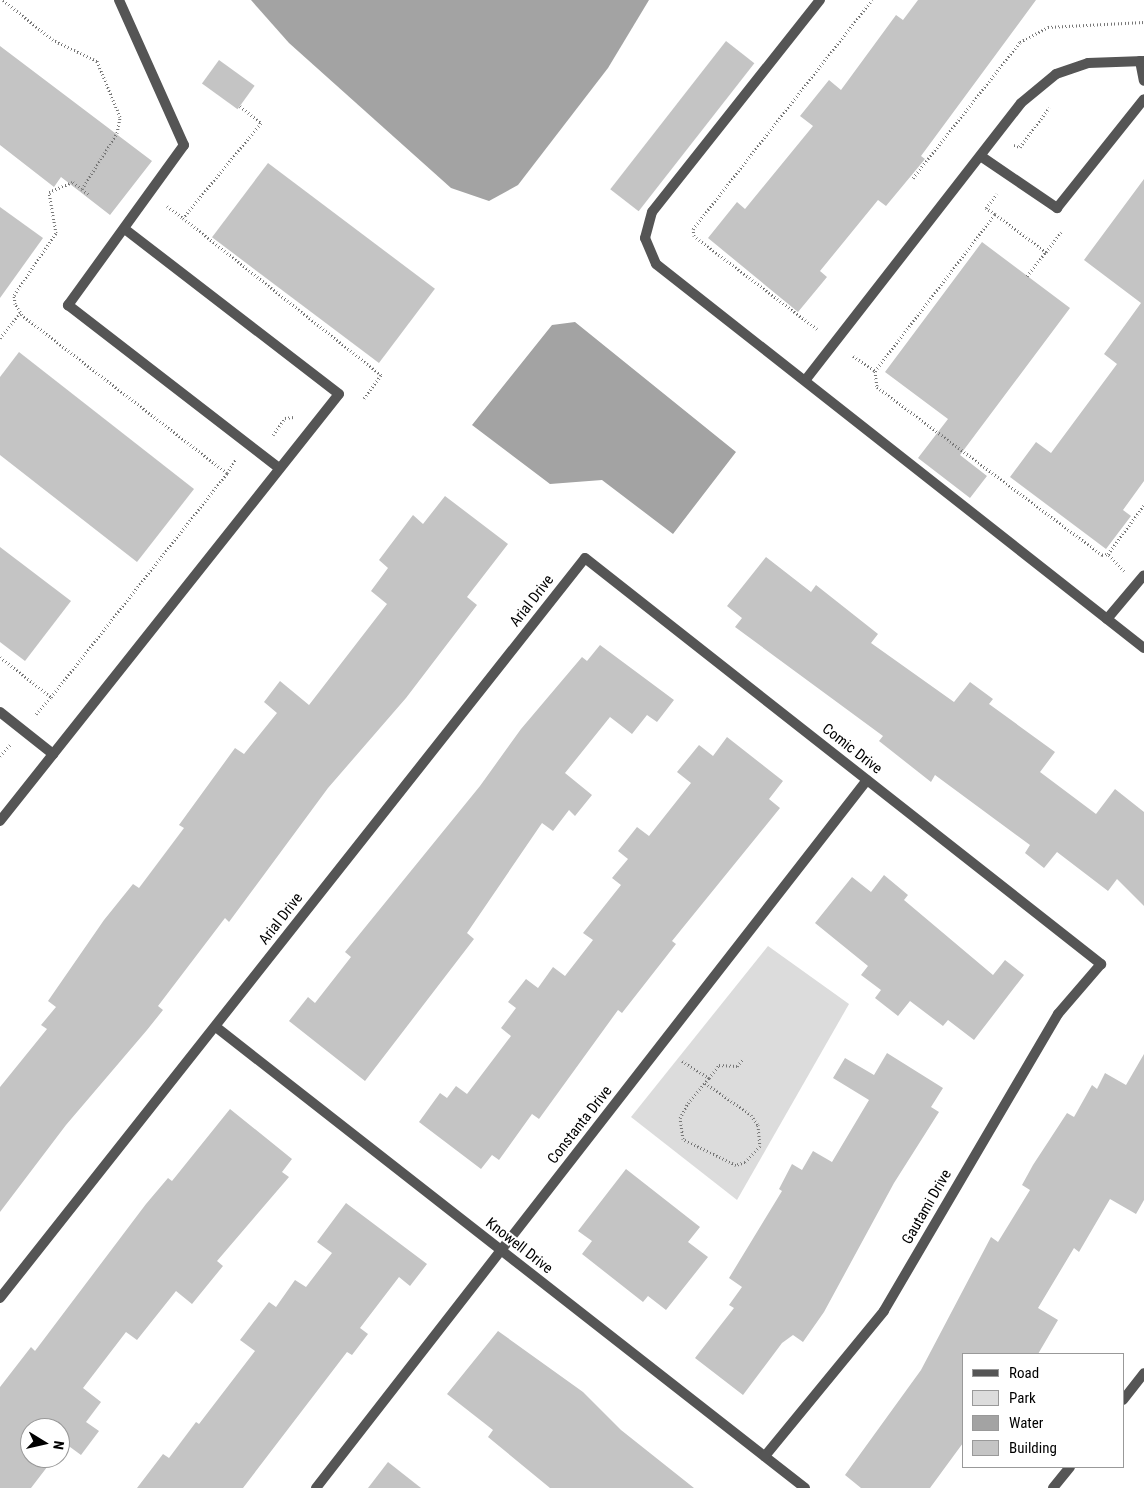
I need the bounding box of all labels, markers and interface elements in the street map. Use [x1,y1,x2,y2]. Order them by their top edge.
street label: Arial Drive [506,572,558,630]
street label: Comic Drive [818,720,886,778]
street label: Arial Drive [255,890,307,948]
street label: Constanta Drive [544,1082,616,1168]
street label: Gautami Drive [898,1167,956,1247]
street label: Knowell Drive [482,1214,556,1278]
legend [962,1353,1124,1468]
text: Road [1009,1364,1039,1382]
text: Park [1009,1389,1036,1407]
text: Water [1009,1414,1043,1432]
north arrow [20,1418,70,1468]
text: Building [1009,1439,1057,1457]
text: N [50,1440,67,1451]

